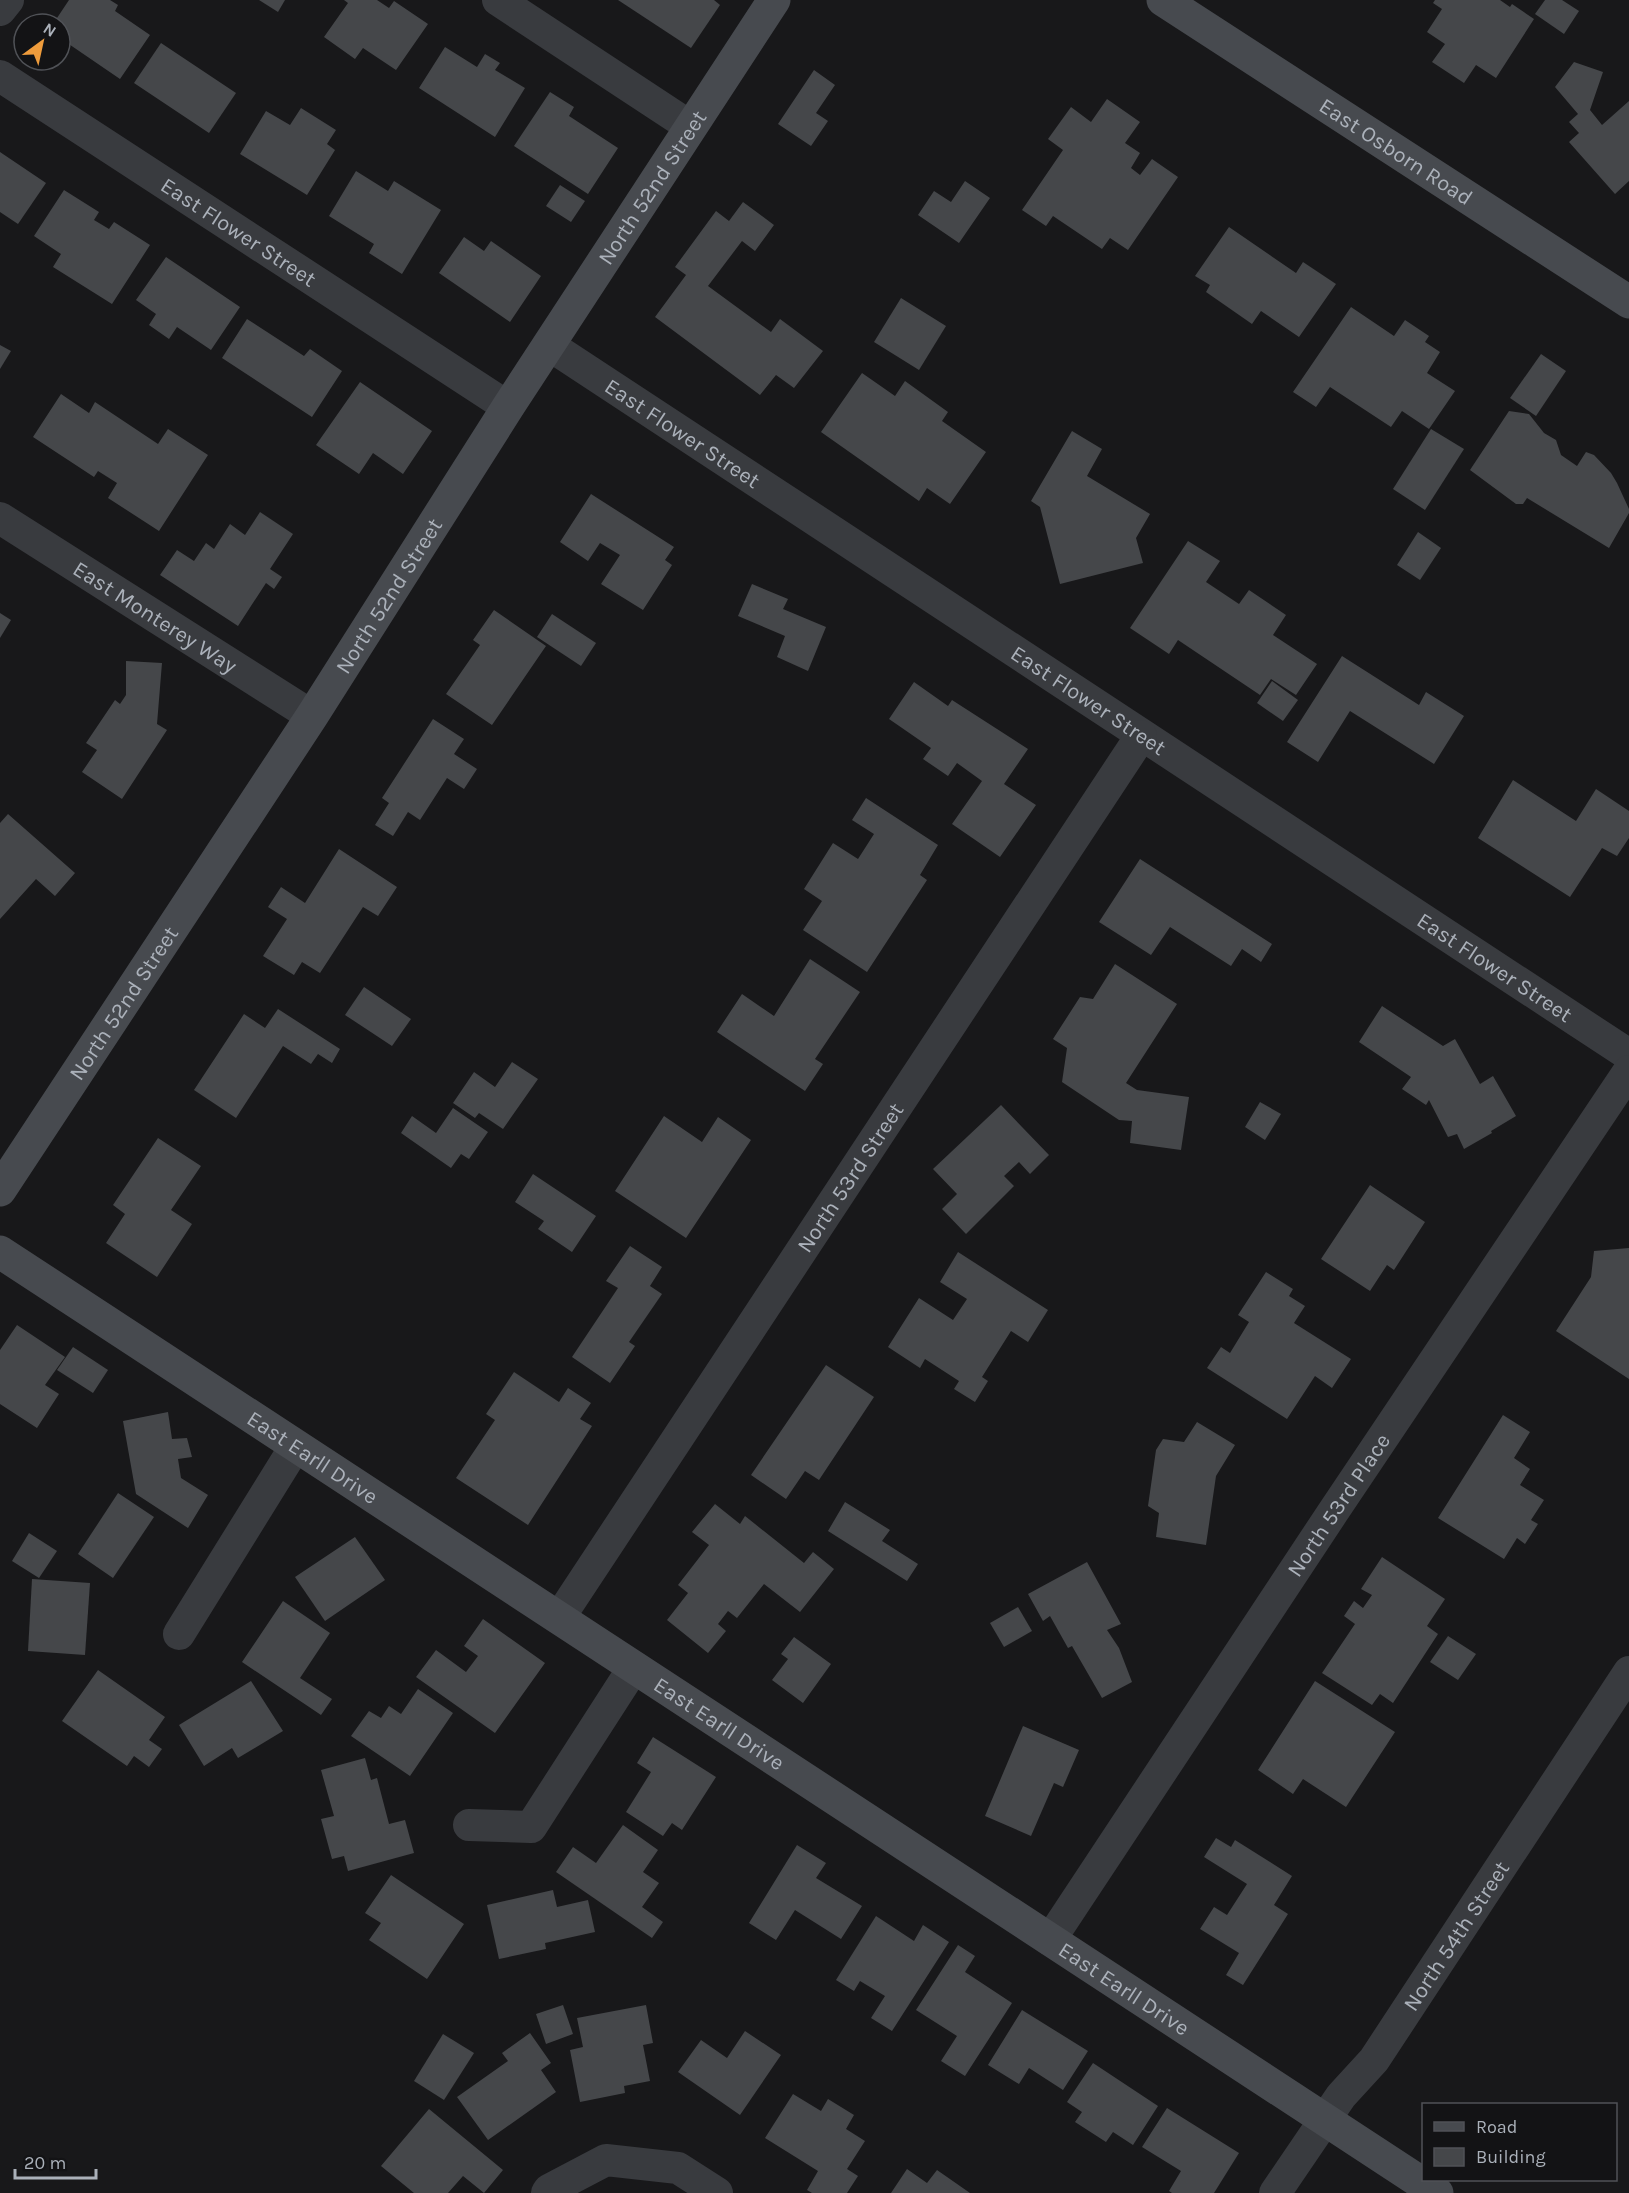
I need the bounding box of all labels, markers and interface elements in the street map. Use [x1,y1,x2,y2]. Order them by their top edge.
north arrow [12,12,72,72]
text: N [40,19,60,41]
street label: East Osborn Road [1314,93,1477,211]
street label: North 52nd Street [593,106,712,270]
street label: East Flower Street [156,172,321,293]
street label: East Flower Street [600,373,765,494]
street label: North 52nd Street [330,514,448,679]
street label: East Monterey Way [68,556,242,679]
street label: East Flower Street [1006,640,1171,761]
street label: East Flower Street [1412,907,1577,1028]
street label: North 52nd Street [64,922,184,1085]
street label: North 53rd Street [792,1098,909,1258]
street label: East Earll Drive [242,1405,383,1510]
street label: North 53rd Place [1282,1429,1396,1582]
street label: East Earll Drive [649,1672,789,1776]
street label: North 54th Street [1398,1856,1515,2016]
street label: East Earll Drive [1054,1937,1194,2041]
legend [1422,2103,1617,2181]
text: Road [1476,2116,1517,2138]
scale bar [15,2142,96,2180]
text: Building [1476,2146,1546,2168]
text: 20 m [24,2152,66,2174]

